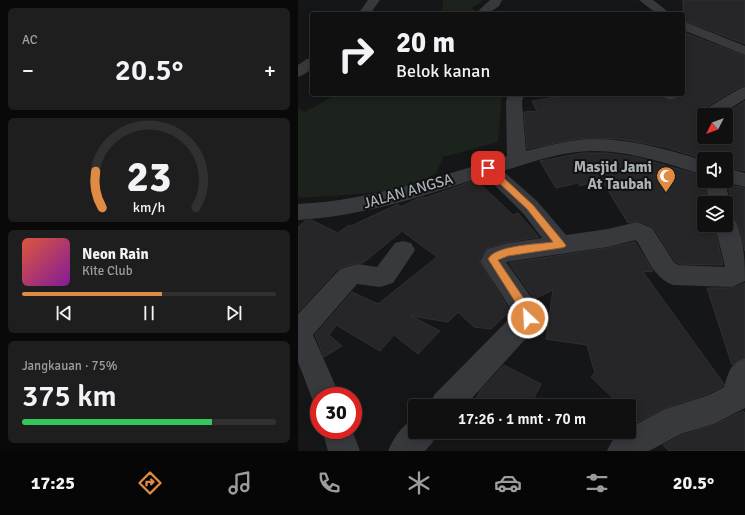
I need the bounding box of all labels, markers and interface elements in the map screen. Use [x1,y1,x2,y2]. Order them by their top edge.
text: 20 m [396,26,455,60]
icon: right [330,28,382,80]
text: AC [22,32,38,48]
text: 20.5° [115,52,183,89]
text: − [22,57,34,84]
text: + [264,57,276,84]
text: Belok kanan [396,60,490,82]
north arrow [697,108,733,144]
map controls [697,108,733,232]
pin [471,151,505,185]
text: 23 [127,152,171,203]
button: sound [697,152,733,188]
icon: arrive [477,157,499,179]
place label: Masjid Jami At Taubah [574,158,652,193]
mosque icon: Masjid Jami At Taubah [655,165,677,193]
street label: JALAN ANGSA [361,170,455,212]
button: layers [697,196,733,232]
text: km/h [133,199,165,216]
text: Neon Rain [82,245,149,263]
text: Kite Club [82,263,133,279]
position arrow [507,297,549,339]
icon: previous [53,302,75,324]
icon: pause [138,302,160,324]
icon: next [223,302,245,324]
text: Jangkauan · 75% [22,358,117,374]
text: 375 km [22,378,117,415]
speed limit sign: 30 [310,387,362,439]
text: 17:26 · 1 mnt · 70 m [458,410,586,428]
icon: directions [136,469,164,497]
icon: music [226,469,254,497]
icon: phone [315,469,343,497]
icon: climate [405,469,433,497]
icon: car [494,469,522,497]
icon: filters [583,469,611,497]
text: 17:25 [31,472,75,494]
text: 20.5° [673,472,714,494]

